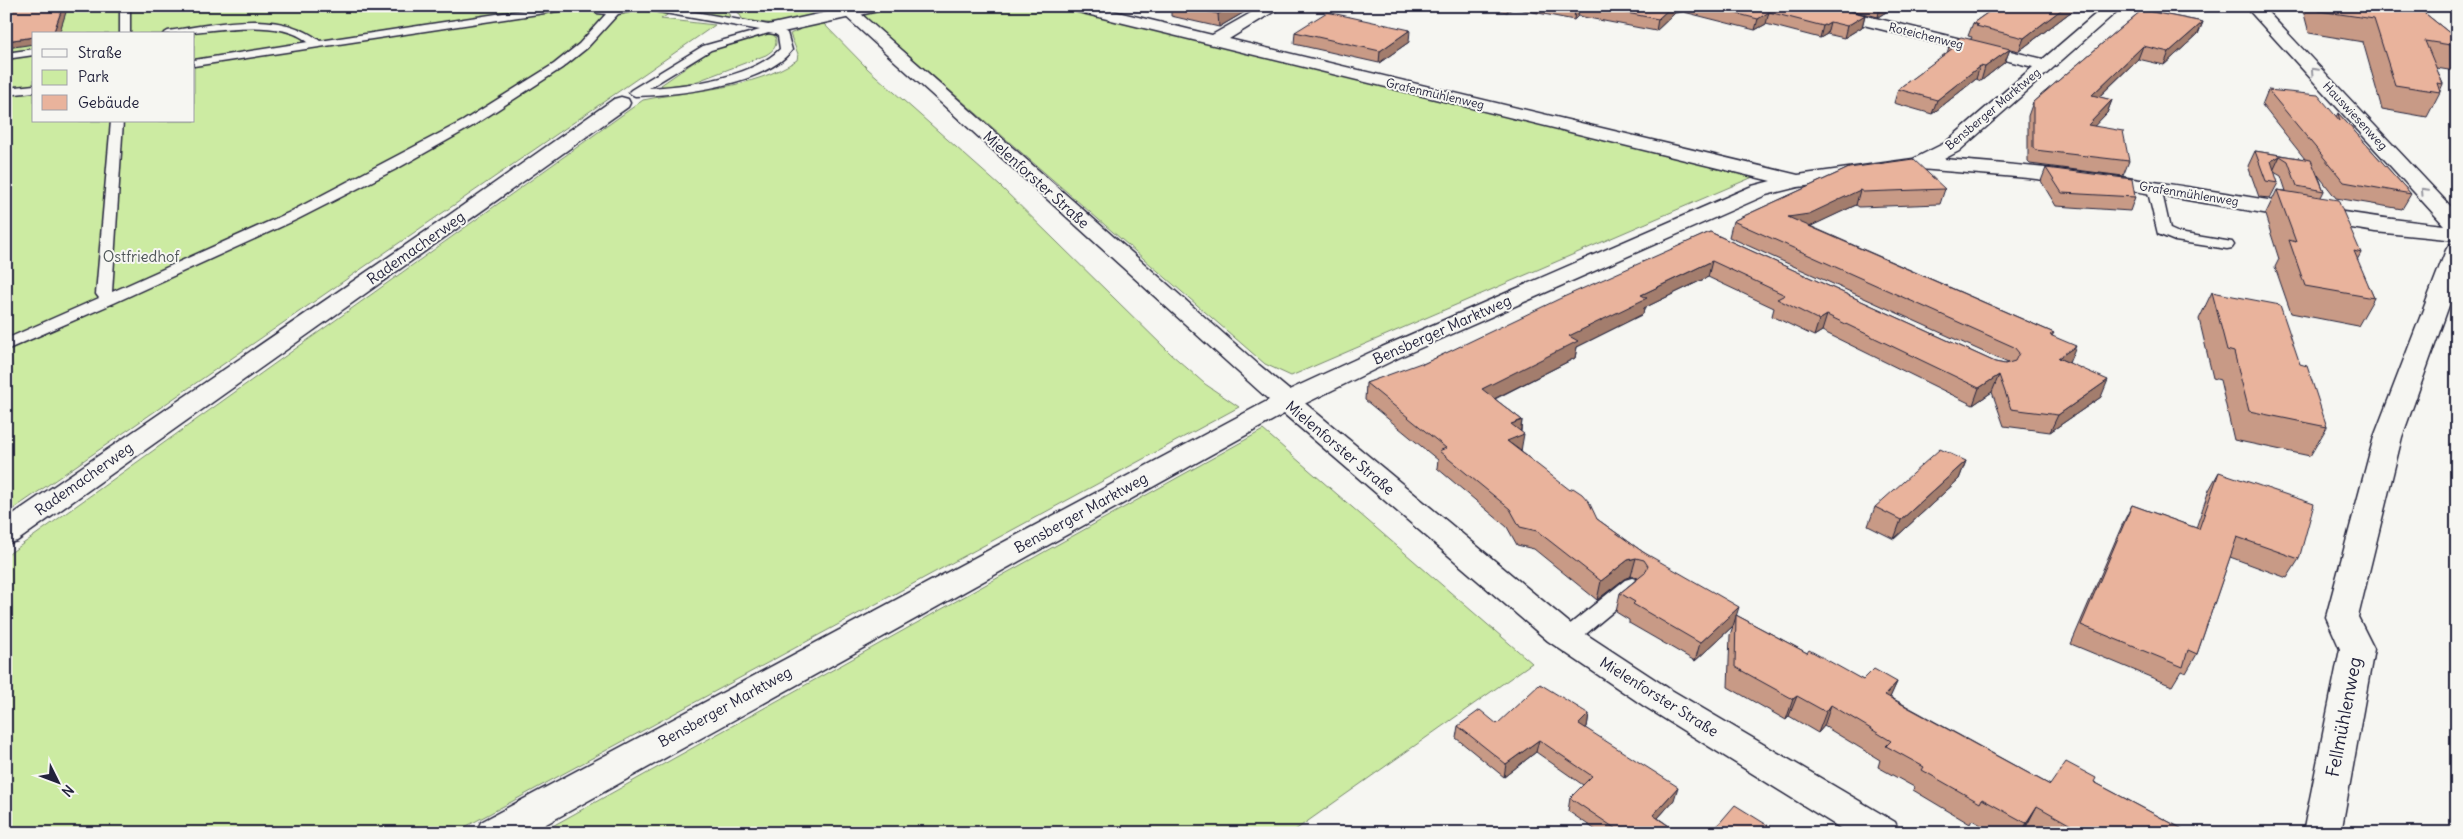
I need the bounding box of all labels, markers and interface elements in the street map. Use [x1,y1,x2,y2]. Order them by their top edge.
street label: Roteichenweg [1887,19,1965,52]
legend [32,32,195,122]
text: Straße [78,43,122,62]
street label: Bensberger Marktweg [1942,64,2043,153]
text: Park [78,67,109,86]
one-way arrow [2310,68,2319,77]
street label: Grafenmühlenweg [1385,75,1486,112]
street label: Hauswiesenweg [2320,78,2391,153]
text: Gebäude [78,93,139,112]
street label: Mielenforster Straße [979,127,1093,232]
street label: Grafenmühlenweg [2138,178,2240,209]
one-way arrow [2421,187,2430,196]
street label: Rademacherweg [363,207,468,288]
park label: Ostfriedhof [103,247,180,266]
street label: Bensberger Marktweg [1370,290,1514,369]
street label: Mielenforster Straße [1282,397,1399,499]
street label: Rademacherweg [31,438,136,519]
street label: Bensberger Marktweg [1011,468,1151,557]
street label: Mielenforster Straße [1596,652,1722,741]
street label: Fellmühlenweg [2321,655,2366,779]
street label: Bensberger Marktweg [655,662,795,751]
north arrow [32,756,82,806]
text: N [58,781,78,800]

